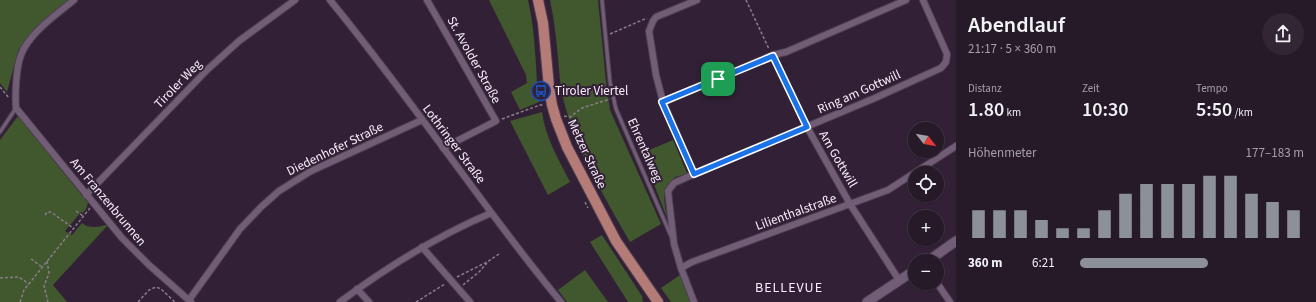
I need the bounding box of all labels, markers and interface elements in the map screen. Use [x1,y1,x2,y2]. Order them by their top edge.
text: Abendlauf [968,9,1065,41]
street label: St. Avolder Straße [443,13,505,107]
button: share [1262,13,1304,55]
text: 21:17 · 5 × 360 m [968,40,1056,58]
street label: Tiroler Weg [150,55,206,112]
pin [701,62,735,96]
street label: Ring am Gottwill [815,66,903,118]
icon: arrive [707,68,729,90]
bus stop icon: Tiroler Viertel [530,80,552,102]
text: Distanz [968,81,1002,96]
text: Zeit [1082,81,1100,96]
text: Tempo [1196,81,1228,96]
place label: Tiroler Viertel [555,82,628,100]
text: 1.80 [968,96,1004,124]
text: 10:30 [1082,96,1129,124]
text: 5:50 [1196,96,1232,124]
street label: Lothringer Straße [418,101,490,187]
text: km [1004,105,1021,120]
text: /km [1232,105,1253,120]
street label: Ehrentalweg [623,115,667,185]
street label: Metzer Straße [563,116,611,192]
street label: Diedenhofer Straße [284,118,386,180]
north arrow [908,122,944,158]
map controls [908,122,944,290]
street label: Am Gottwill [814,127,862,191]
text: Höhenmeter [968,144,1036,162]
text: 177–183 m [1246,144,1304,162]
street label: Am Franzenbrunnen [66,154,150,250]
button: locate [908,166,944,202]
street label: Lilienthalstraße [753,189,839,235]
button: + [908,210,944,246]
button: − [908,254,944,290]
text: 360 m [968,254,1002,272]
text: 6:21 [1032,254,1055,272]
district label: BELLEVUE [755,278,823,298]

